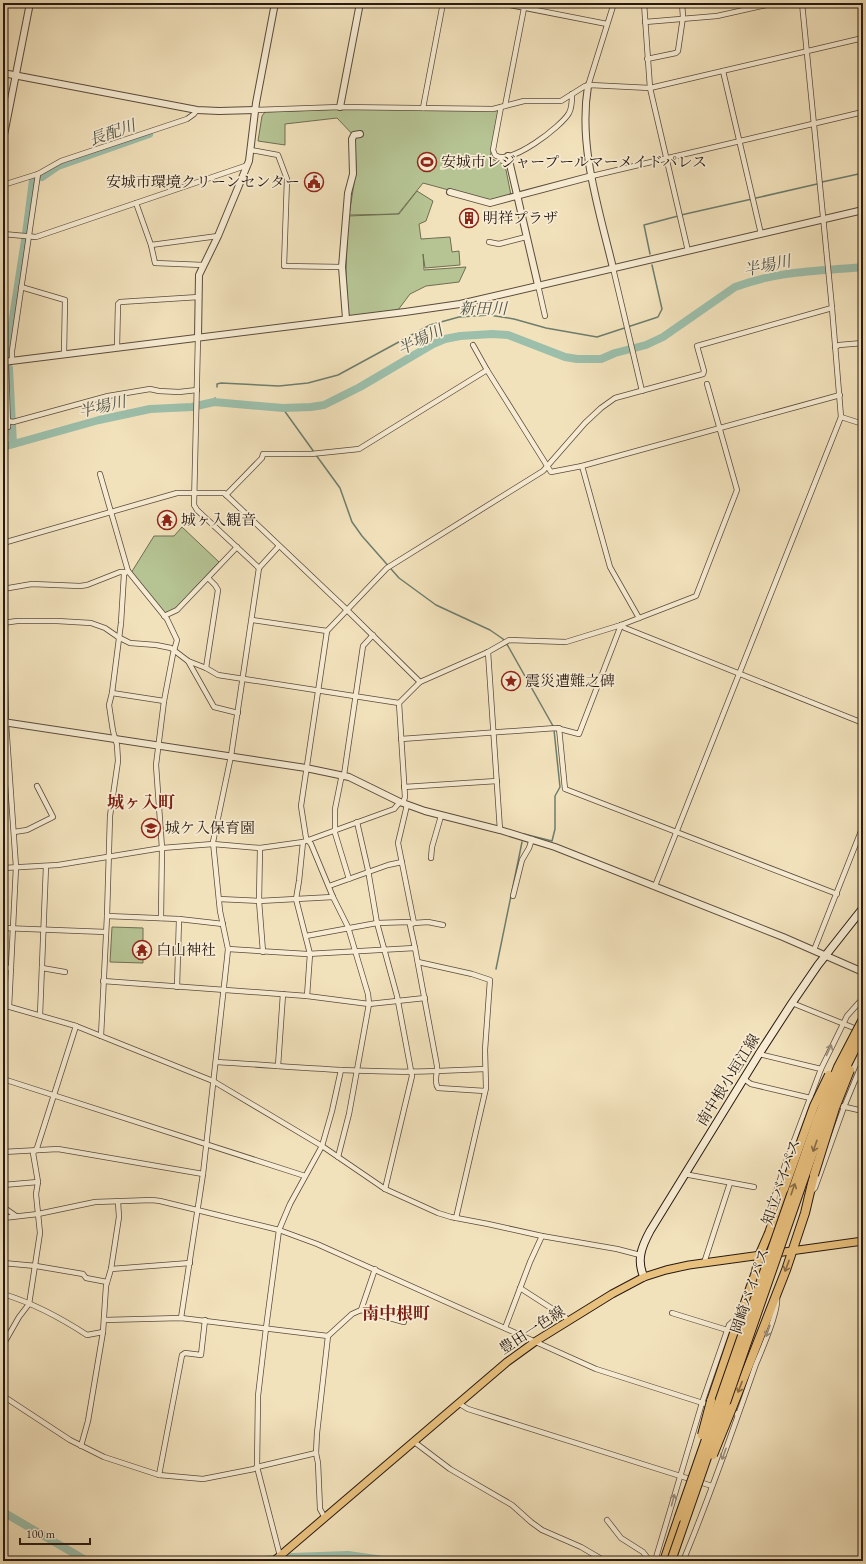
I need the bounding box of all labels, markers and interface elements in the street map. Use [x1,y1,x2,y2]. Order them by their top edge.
water label: 長配川 [86,114,140,150]
sports icon: 安城市レジャープールマーメイドパレス [416,151,438,173]
place label: 安城市レジャープールマーメイドパレス [441,152,707,171]
public building icon: 安城市環境クリーンセンター [303,171,325,193]
place label: 安城市環境クリーンセンター [106,172,300,191]
building icon: 明祥プラザ [458,207,480,229]
place label: 明祥プラザ [483,208,558,227]
water label: 半場川 [741,250,795,281]
water label: 新田川 [459,298,509,319]
water label: 半場川 [394,319,448,359]
water label: 半場川 [76,390,130,422]
temple icon: 城ヶ入観音 [156,509,178,531]
place label: 城ヶ入観音 [181,510,256,529]
place icon: 震災遭難之碑 [500,670,522,692]
place label: 震災遭難之碑 [525,671,615,690]
district label: 城ヶ入町 [107,791,175,813]
school or university icon: 城ケ入保育園 [140,817,162,839]
place label: 城ケ入保育園 [165,818,255,837]
temple icon: 白山神社 [131,939,153,961]
place label: 白山神社 [156,940,216,959]
street label: 南中根小垣江線 [692,1030,763,1129]
one-way arrow [826,1045,833,1057]
street label: 知立バイパス [757,1136,804,1227]
one-way arrow [811,1140,819,1152]
one-way arrow [790,1182,797,1195]
street label: 岡崎バイパス [726,1245,773,1336]
one-way arrow [783,1260,790,1273]
street label: 豊田一色線 [495,1301,568,1358]
district label: 南中根町 [362,1302,430,1324]
one-way arrow [764,1325,772,1337]
one-way arrow [735,1381,743,1393]
one-way arrow [720,1447,728,1459]
one-way arrow [670,1494,677,1507]
scale bar [20,1520,90,1546]
text: 100 m [26,1526,56,1542]

